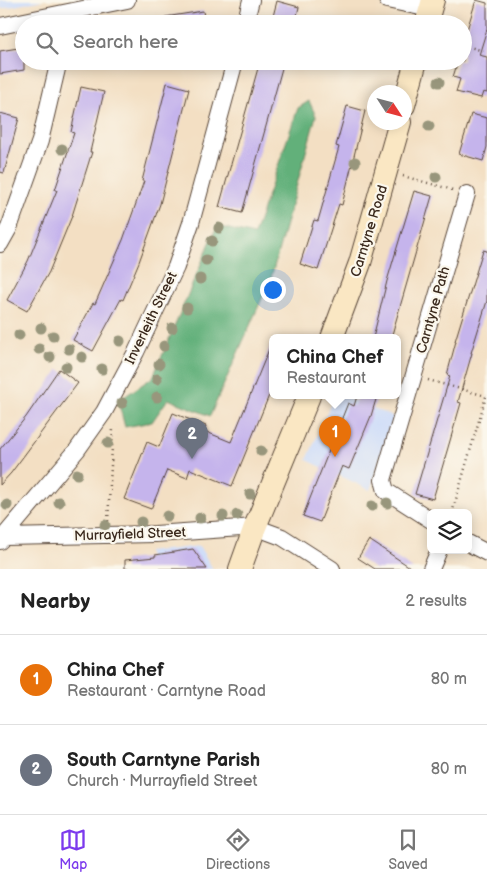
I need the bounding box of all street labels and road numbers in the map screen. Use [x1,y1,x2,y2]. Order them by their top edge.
street label: Carntyne Road [347,183,391,279]
street label: Carntyne Path [412,264,454,355]
street label: Inverleith Street [121,268,181,367]
street label: Murrayfield Street [74,524,187,544]

